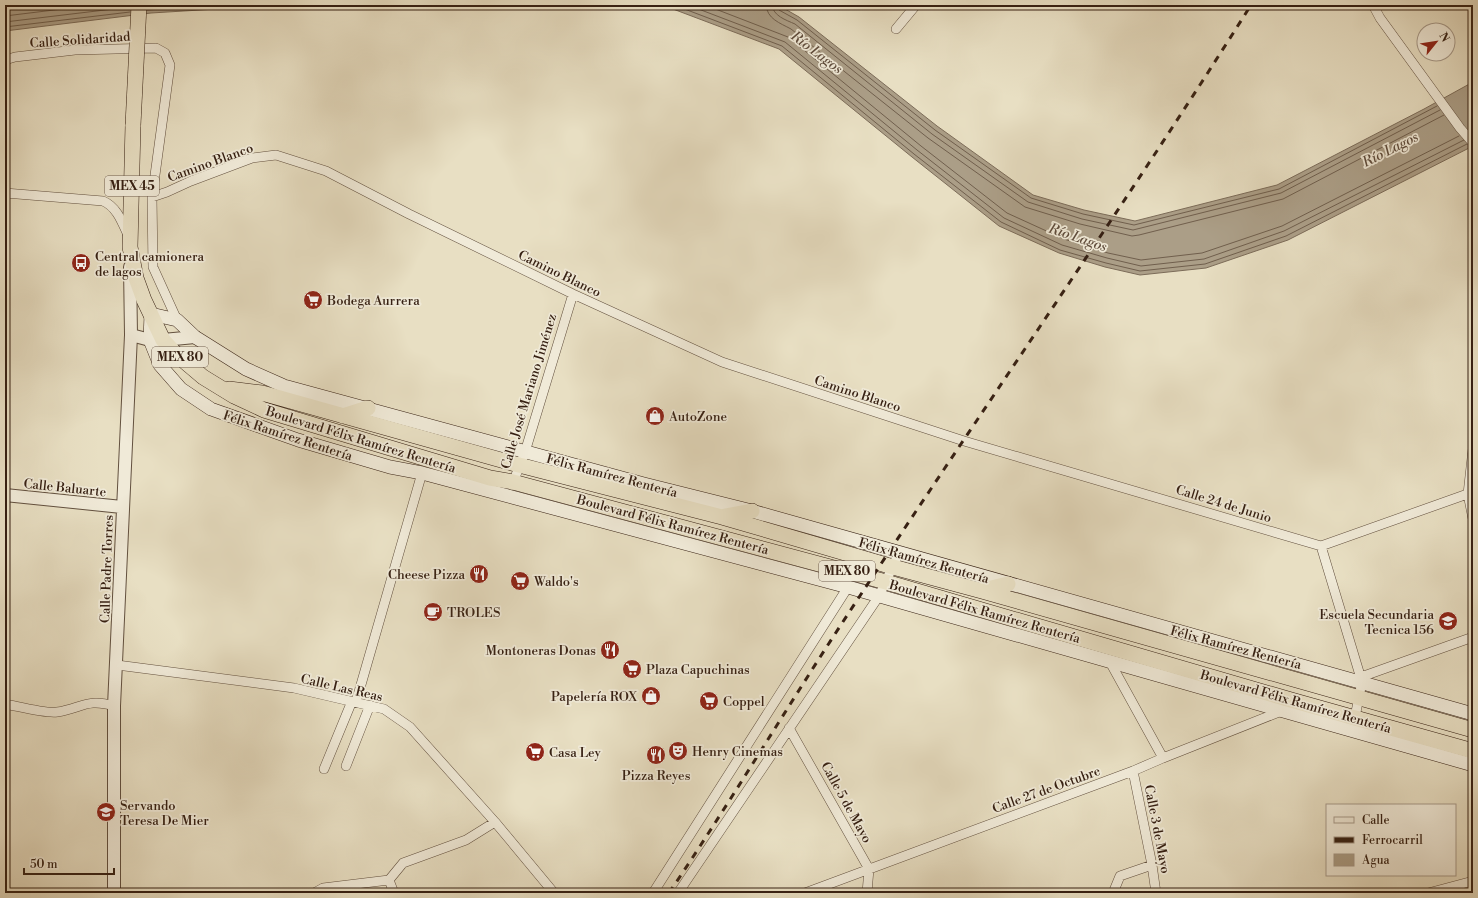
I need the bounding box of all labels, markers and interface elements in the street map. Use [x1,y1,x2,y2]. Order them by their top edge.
north arrow [1416,22,1456,62]
water label: Río Lagos [786,27,846,78]
street label: Calle Solidaridad [29,28,132,51]
text: N [1436,30,1452,45]
water label: Río Lagos [1359,128,1421,172]
street label: Camino Blanco [165,140,255,186]
road number: MEX 45 [105,176,159,196]
water label: Río Lagos [1045,219,1109,256]
street label: Camino Blanco [516,247,604,301]
place label: Central camionera de lagos [95,249,205,280]
bus stop icon: Central camionera de lagos [70,252,92,274]
supermarket icon: Bodega Aurrera [302,289,324,311]
place label: Bodega Aurrera [326,293,420,309]
street label: Calle José Mariano Jiménez [498,312,560,471]
road number: MEX 80 [152,347,208,367]
street label: Camino Blanco [812,372,903,415]
street label: Boulevard Félix Ramírez Rentería [263,403,458,477]
shop icon: AutoZone [644,405,666,427]
street label: Félix Ramírez Rentería [221,407,355,465]
place label: AutoZone [668,409,727,425]
street label: Félix Ramírez Rentería [544,451,679,501]
street label: Calle Baluarte [23,476,107,500]
street label: Calle 24 de Junio [1174,482,1274,526]
street label: Boulevard Félix Ramírez Rentería [574,491,771,558]
street label: Calle Padre Torres [97,514,117,623]
street label: Félix Ramírez Rentería [857,535,991,587]
road number: MEX 80 [819,561,875,581]
restaurant icon: Cheese Pizza [468,563,490,585]
place label: Cheese Pizza [388,567,465,583]
supermarket icon: Waldo's [509,570,531,592]
place label: Waldo's [533,574,579,590]
street label: Boulevard Félix Ramírez Rentería [886,577,1082,647]
cafe icon: TROLES [422,601,444,623]
place label: TROLES [447,605,500,621]
place label: Escuela Secundaria Tecnica 156 [1319,607,1434,638]
school or university icon: Escuela Secundaria Tecnica 156 [1437,610,1459,632]
street label: Félix Ramírez Rentería [1168,623,1303,673]
restaurant icon: Montoneras Donas [599,639,621,661]
place label: Montoneras Donas [485,643,596,659]
supermarket icon: Plaza Capuchinas [621,658,643,680]
place label: Plaza Capuchinas [646,662,750,678]
street label: Boulevard Félix Ramírez Rentería [1197,667,1393,737]
street label: Calle Las Reas [299,671,385,705]
shop icon: Papelería ROX [640,685,662,707]
place label: Papelería ROX [551,689,638,705]
supermarket icon: Coppel [698,690,720,712]
place label: Coppel [723,694,765,710]
theatre icon: Henry Cinemas [667,740,689,762]
supermarket icon: Casa Ley [524,741,546,763]
restaurant icon: Pizza Reyes [645,744,667,766]
place label: Henry Cinemas [692,744,783,760]
place label: Casa Ley [549,745,602,761]
street label: Calle 5 de Mayo [817,759,875,846]
street label: Calle 27 de Octubre [990,763,1103,817]
place label: Pizza Reyes [622,768,691,784]
street label: Calle 3 de Mayo [1141,783,1173,875]
place label: Servando Teresa De Mier [120,798,209,829]
school or university icon: Servando Teresa De Mier [95,801,117,823]
legend [1326,804,1456,876]
text: Calle [1362,813,1389,828]
text: Ferrocarril [1362,833,1423,848]
scale bar [24,850,114,876]
text: Agua [1361,853,1391,868]
text: 50 m [30,857,58,872]

